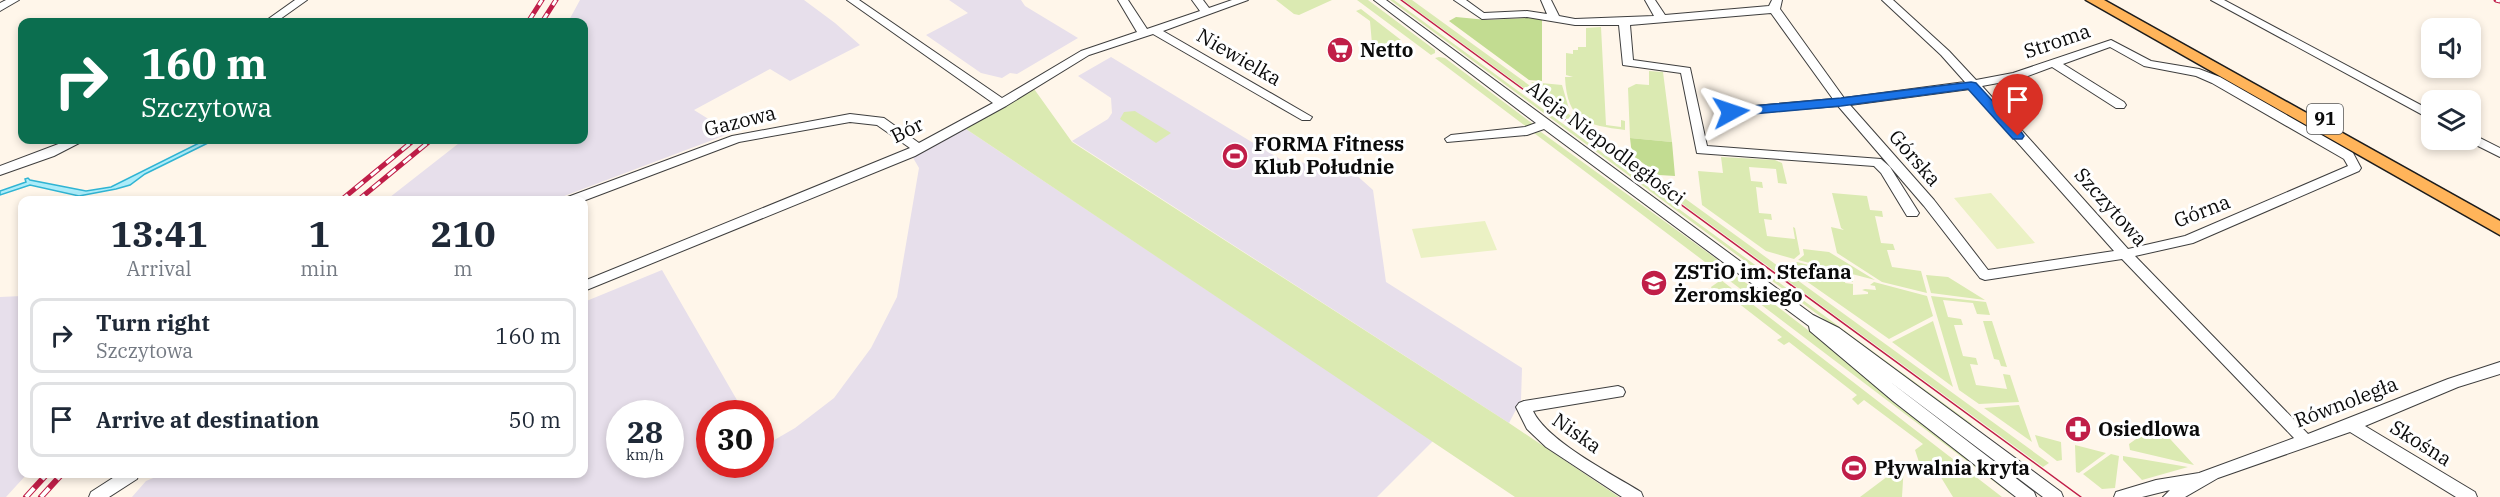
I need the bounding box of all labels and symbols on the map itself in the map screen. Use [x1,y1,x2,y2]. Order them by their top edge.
street label: Stroma [2020,17,2094,65]
street label: Niewielka [1192,21,1287,92]
supermarket icon: Netto [1325,35,1355,65]
place label: Netto [1360,36,1413,63]
street label: Aleja Niepodległości [1522,74,1691,211]
pin [1992,74,2043,136]
position arrow [1699,80,1763,144]
street label: Gazowa [701,99,779,142]
road number: 91 [2307,104,2343,134]
street label: Bór [886,110,928,149]
street label: Górska [1883,124,1948,192]
place label: FORMA Fitness Klub Południe [1254,130,1404,180]
sports icon: FORMA Fitness Klub Południe [1220,141,1250,171]
street label: Szczytowa [2069,162,2154,252]
street label: Górna [2170,187,2234,234]
place label: ZSTiO im. Stefana Żeromskiego [1674,258,1852,308]
school or university icon: ZSTiO im. Stefana Żeromskiego [1639,268,1669,298]
street label: Równoległa [2290,369,2401,434]
speed limit sign: 30 [696,400,774,478]
street label: Niska [1547,406,1607,459]
street label: Skośna [2385,413,2457,472]
pharmacy icon: Osiedlowa [2063,414,2093,444]
place label: Osiedlowa [2098,415,2200,442]
sports icon: Pływalnia kryta [1839,453,1869,483]
place label: Pływalnia kryta [1874,454,2030,481]

